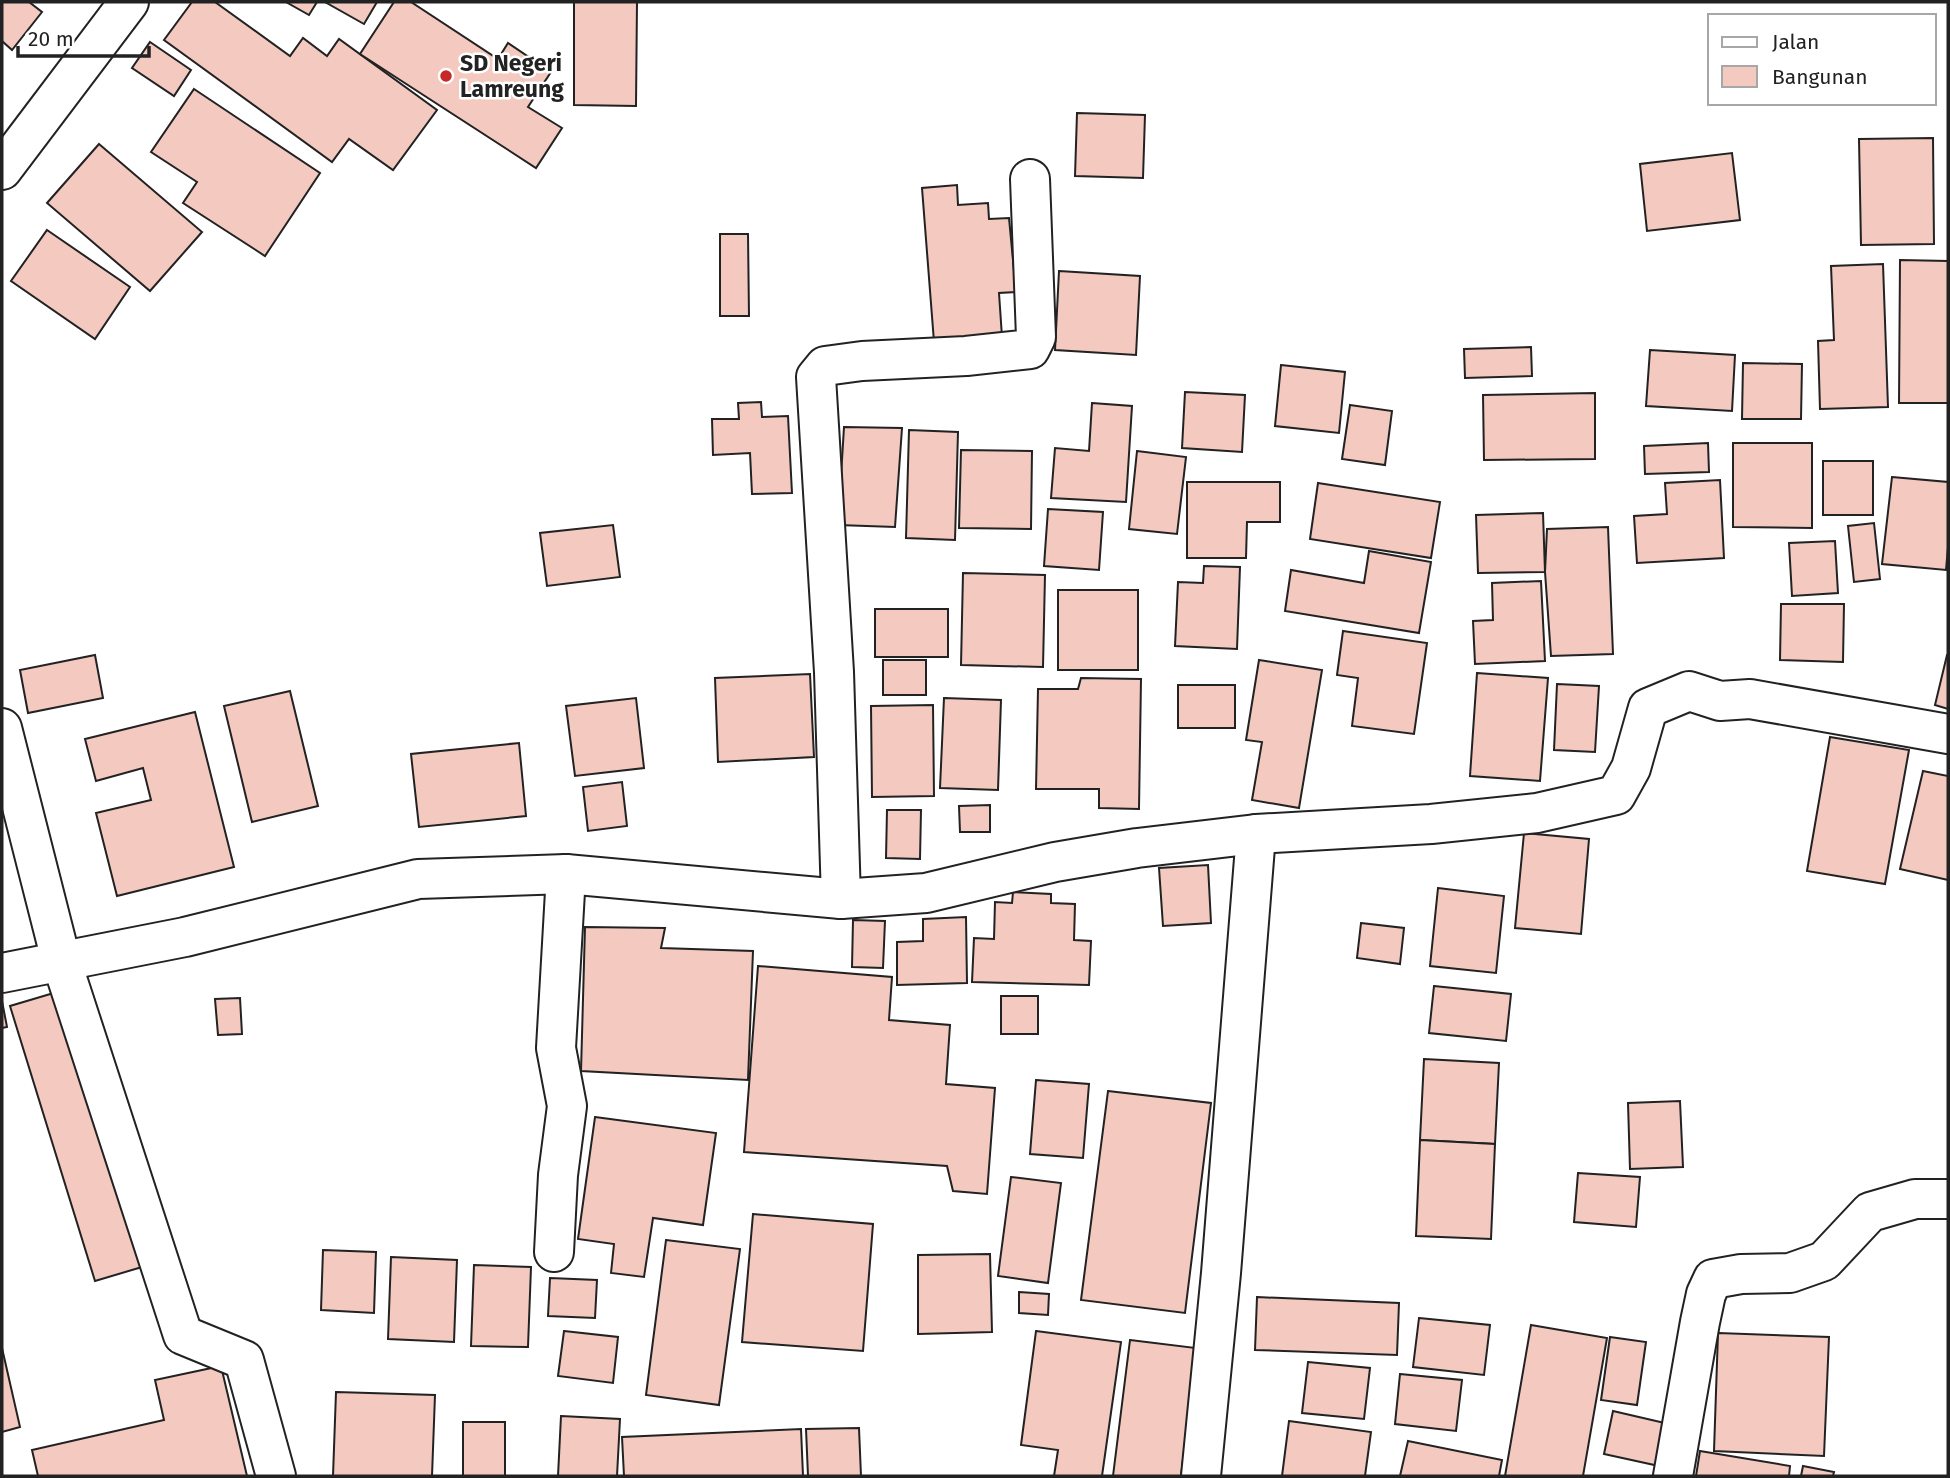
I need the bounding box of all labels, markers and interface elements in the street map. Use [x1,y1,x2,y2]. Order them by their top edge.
scale bar [18,14,149,58]
legend [1708,14,1936,105]
text: 20 m [28,26,74,52]
text: Jalan [1772,29,1819,55]
place label: SD Negeri Lamreung [460,49,564,103]
text: Bangunan [1772,64,1867,90]
marker: SD Negeri Lamreung [438,68,454,84]

